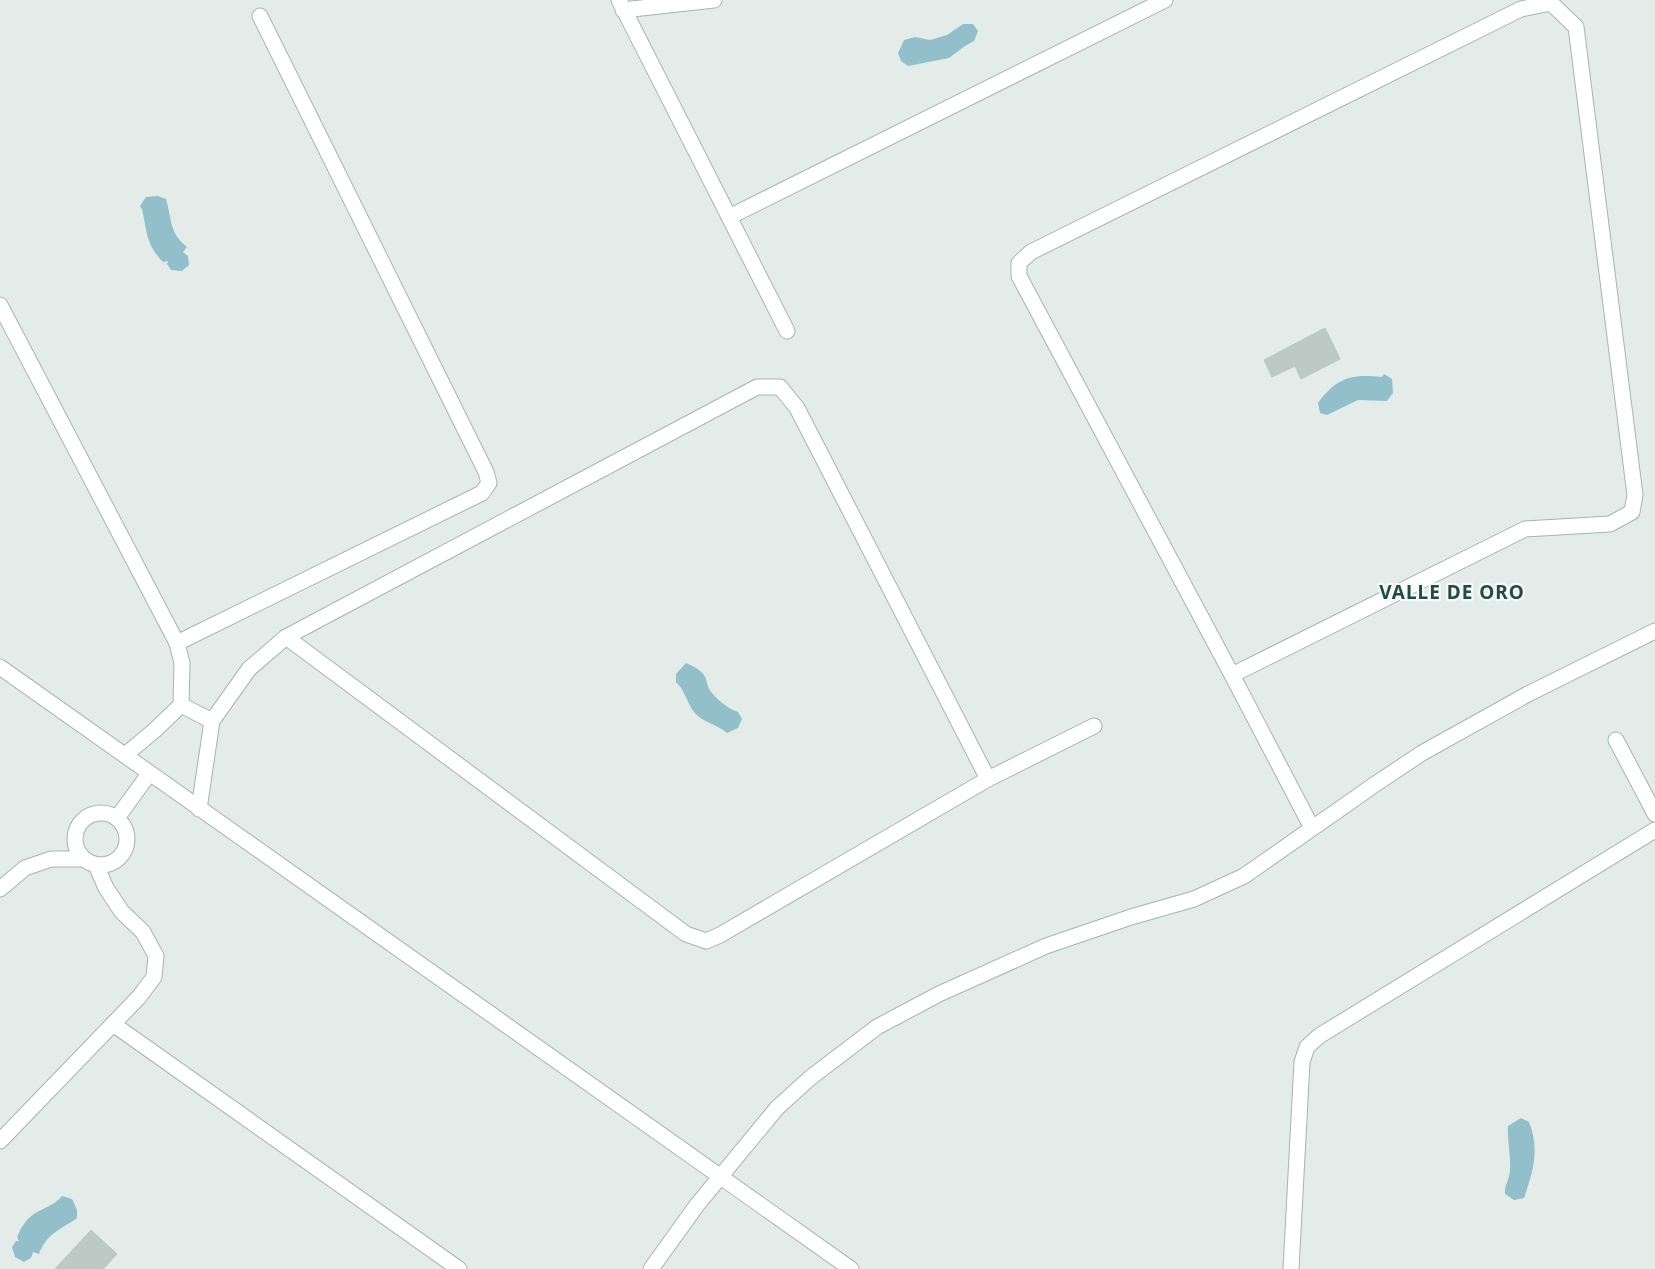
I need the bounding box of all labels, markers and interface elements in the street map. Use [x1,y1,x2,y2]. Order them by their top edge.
district label: VALLE DE ORO [1379,579,1525,605]

